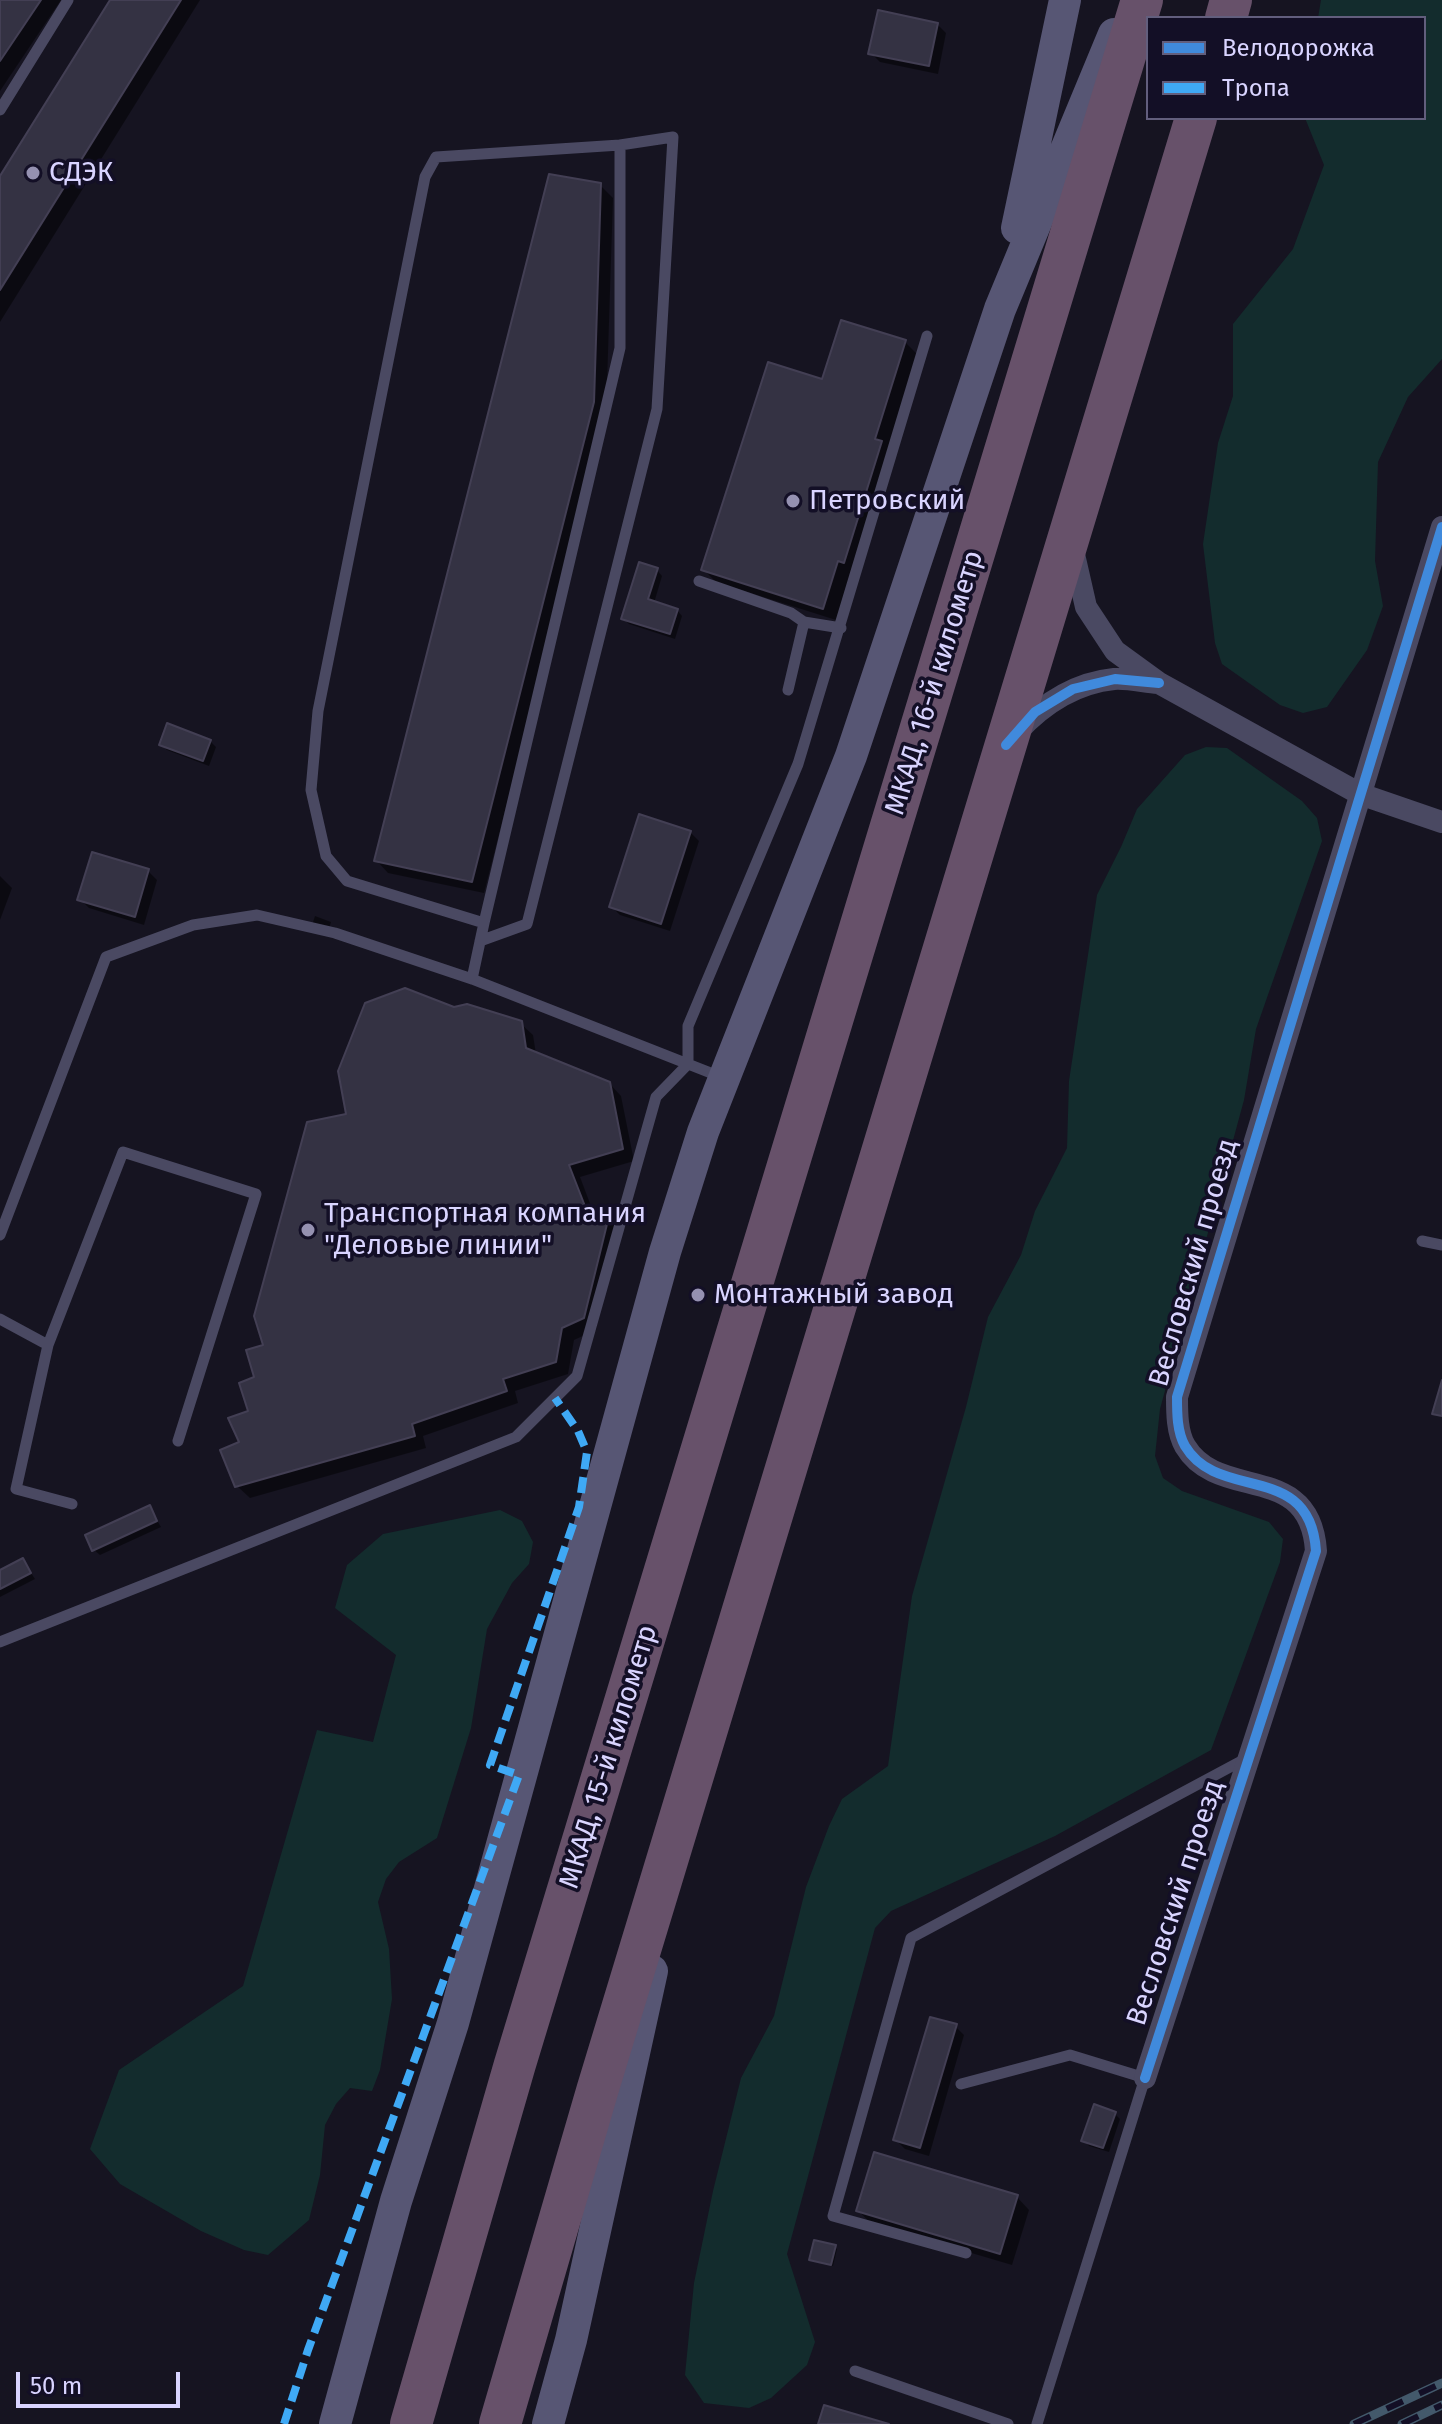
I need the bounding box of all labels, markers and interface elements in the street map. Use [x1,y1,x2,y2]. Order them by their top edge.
legend [1146,16,1426,120]
text: Велодорожка [1222,34,1375,62]
text: Тропа [1222,74,1290,102]
place label: СДЭК [49,156,113,190]
marker: СДЭК [24,164,42,182]
place label: Петровский [809,484,965,518]
marker: Петровский [784,492,802,510]
street label: МКАД, 16-й километр [879,547,991,819]
street label: Весловский проезд [1143,1135,1245,1391]
place label: Транспортная компания "Деловые линии" [324,1197,646,1263]
marker: Транспортная компания "Деловые линии" [299,1221,317,1239]
place label: Монтажный завод [714,1278,953,1312]
marker: Монтажный завод [689,1286,707,1304]
street label: МКАД, 15-й километр [553,1621,665,1893]
street label: Весловский проезд [1120,1776,1232,2030]
scale bar [20,2356,184,2406]
text: 50 m [30,2372,82,2400]

